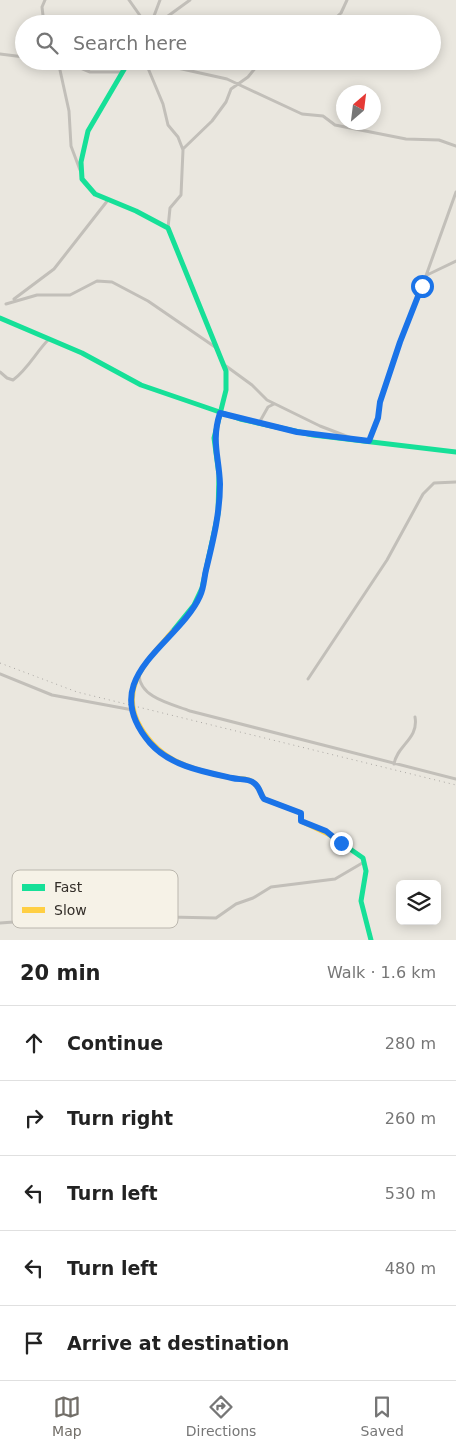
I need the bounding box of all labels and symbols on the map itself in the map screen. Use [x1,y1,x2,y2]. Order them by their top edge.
north arrow [336,85,381,130]
route start [411,275,434,298]
route end [330,832,353,855]
legend [12,870,178,928]
text: Fast [54,879,83,895]
text: Slow [54,902,87,918]

